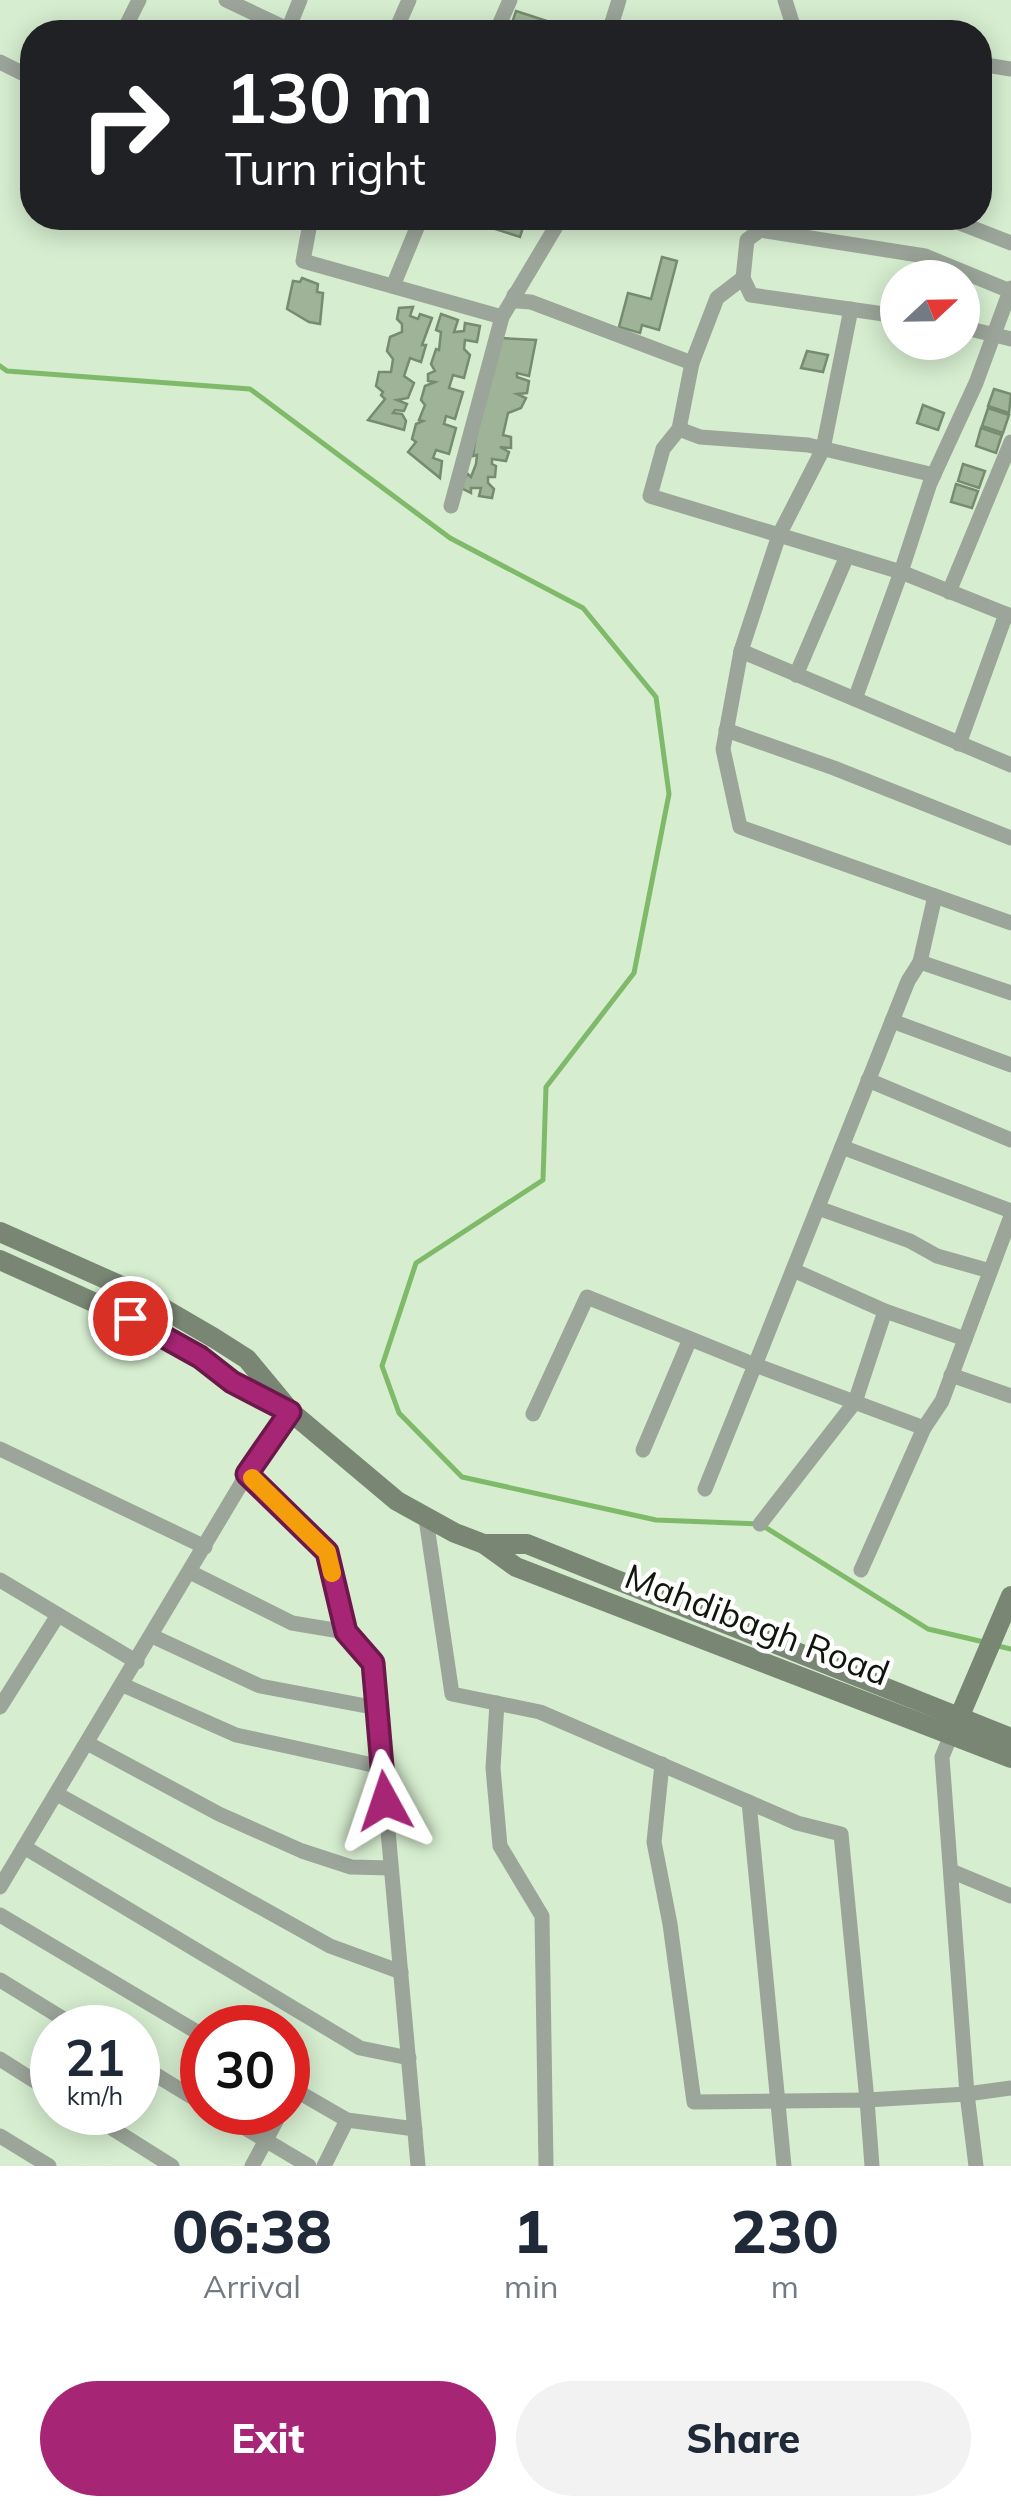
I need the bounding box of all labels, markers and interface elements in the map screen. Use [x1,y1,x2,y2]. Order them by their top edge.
text: 130 m [225,53,433,141]
icon: right [60,60,190,190]
text: Turn right [225,140,426,196]
north arrow [880,260,980,360]
map controls [880,260,980,360]
pin [88,1276,173,1361]
icon: arrive [103,1291,158,1346]
street label: Mahdibagh Road [619,1553,896,1695]
position arrow [333,1749,437,1853]
speed limit sign: 30 [180,2005,310,2135]
text: 21 [65,2026,125,2089]
text: km/h [67,2080,123,2111]
text: 06:38 [172,2193,332,2268]
text: 1 [513,2193,549,2268]
text: 230 [731,2193,839,2268]
text: Arrival [203,2266,301,2306]
text: min [504,2266,559,2306]
text: m [771,2266,799,2306]
button: Exit [40,2381,496,2496]
button: Share [516,2381,971,2496]

